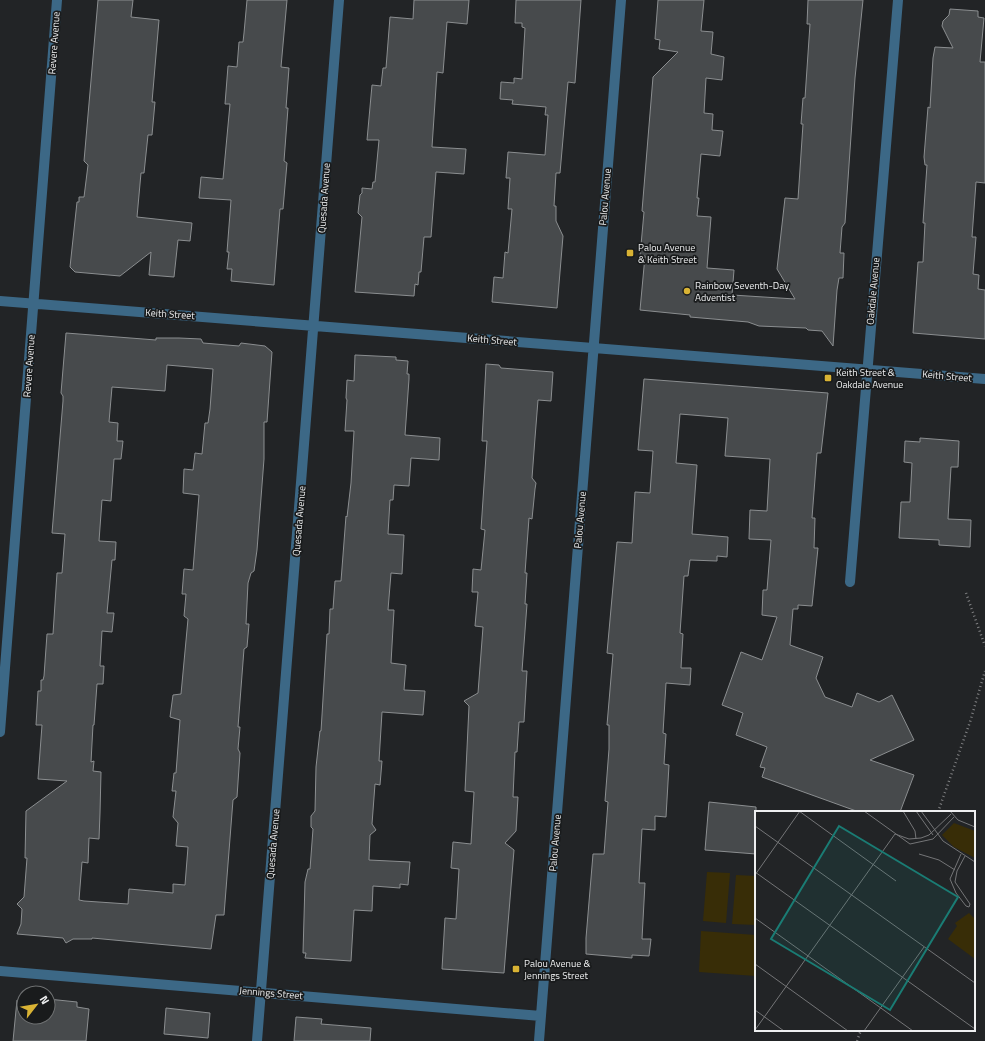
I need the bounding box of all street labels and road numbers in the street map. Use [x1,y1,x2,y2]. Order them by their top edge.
street label: Revere Avenue [44,11,64,75]
street label: Quesada Avenue [314,162,334,234]
street label: Palou Avenue [595,168,615,226]
street label: Oakdale Avenue [863,257,883,325]
street label: Keith Street [145,305,196,323]
street label: Keith Street [467,330,518,350]
street label: Revere Avenue [19,334,39,398]
street label: Keith Street [922,366,973,386]
street label: Quesada Avenue [288,485,310,557]
street label: Palou Avenue [570,491,590,549]
street label: Quesada Avenue [262,808,284,880]
street label: Palou Avenue [545,814,565,872]
street label: Jennings Street [238,983,304,1003]

